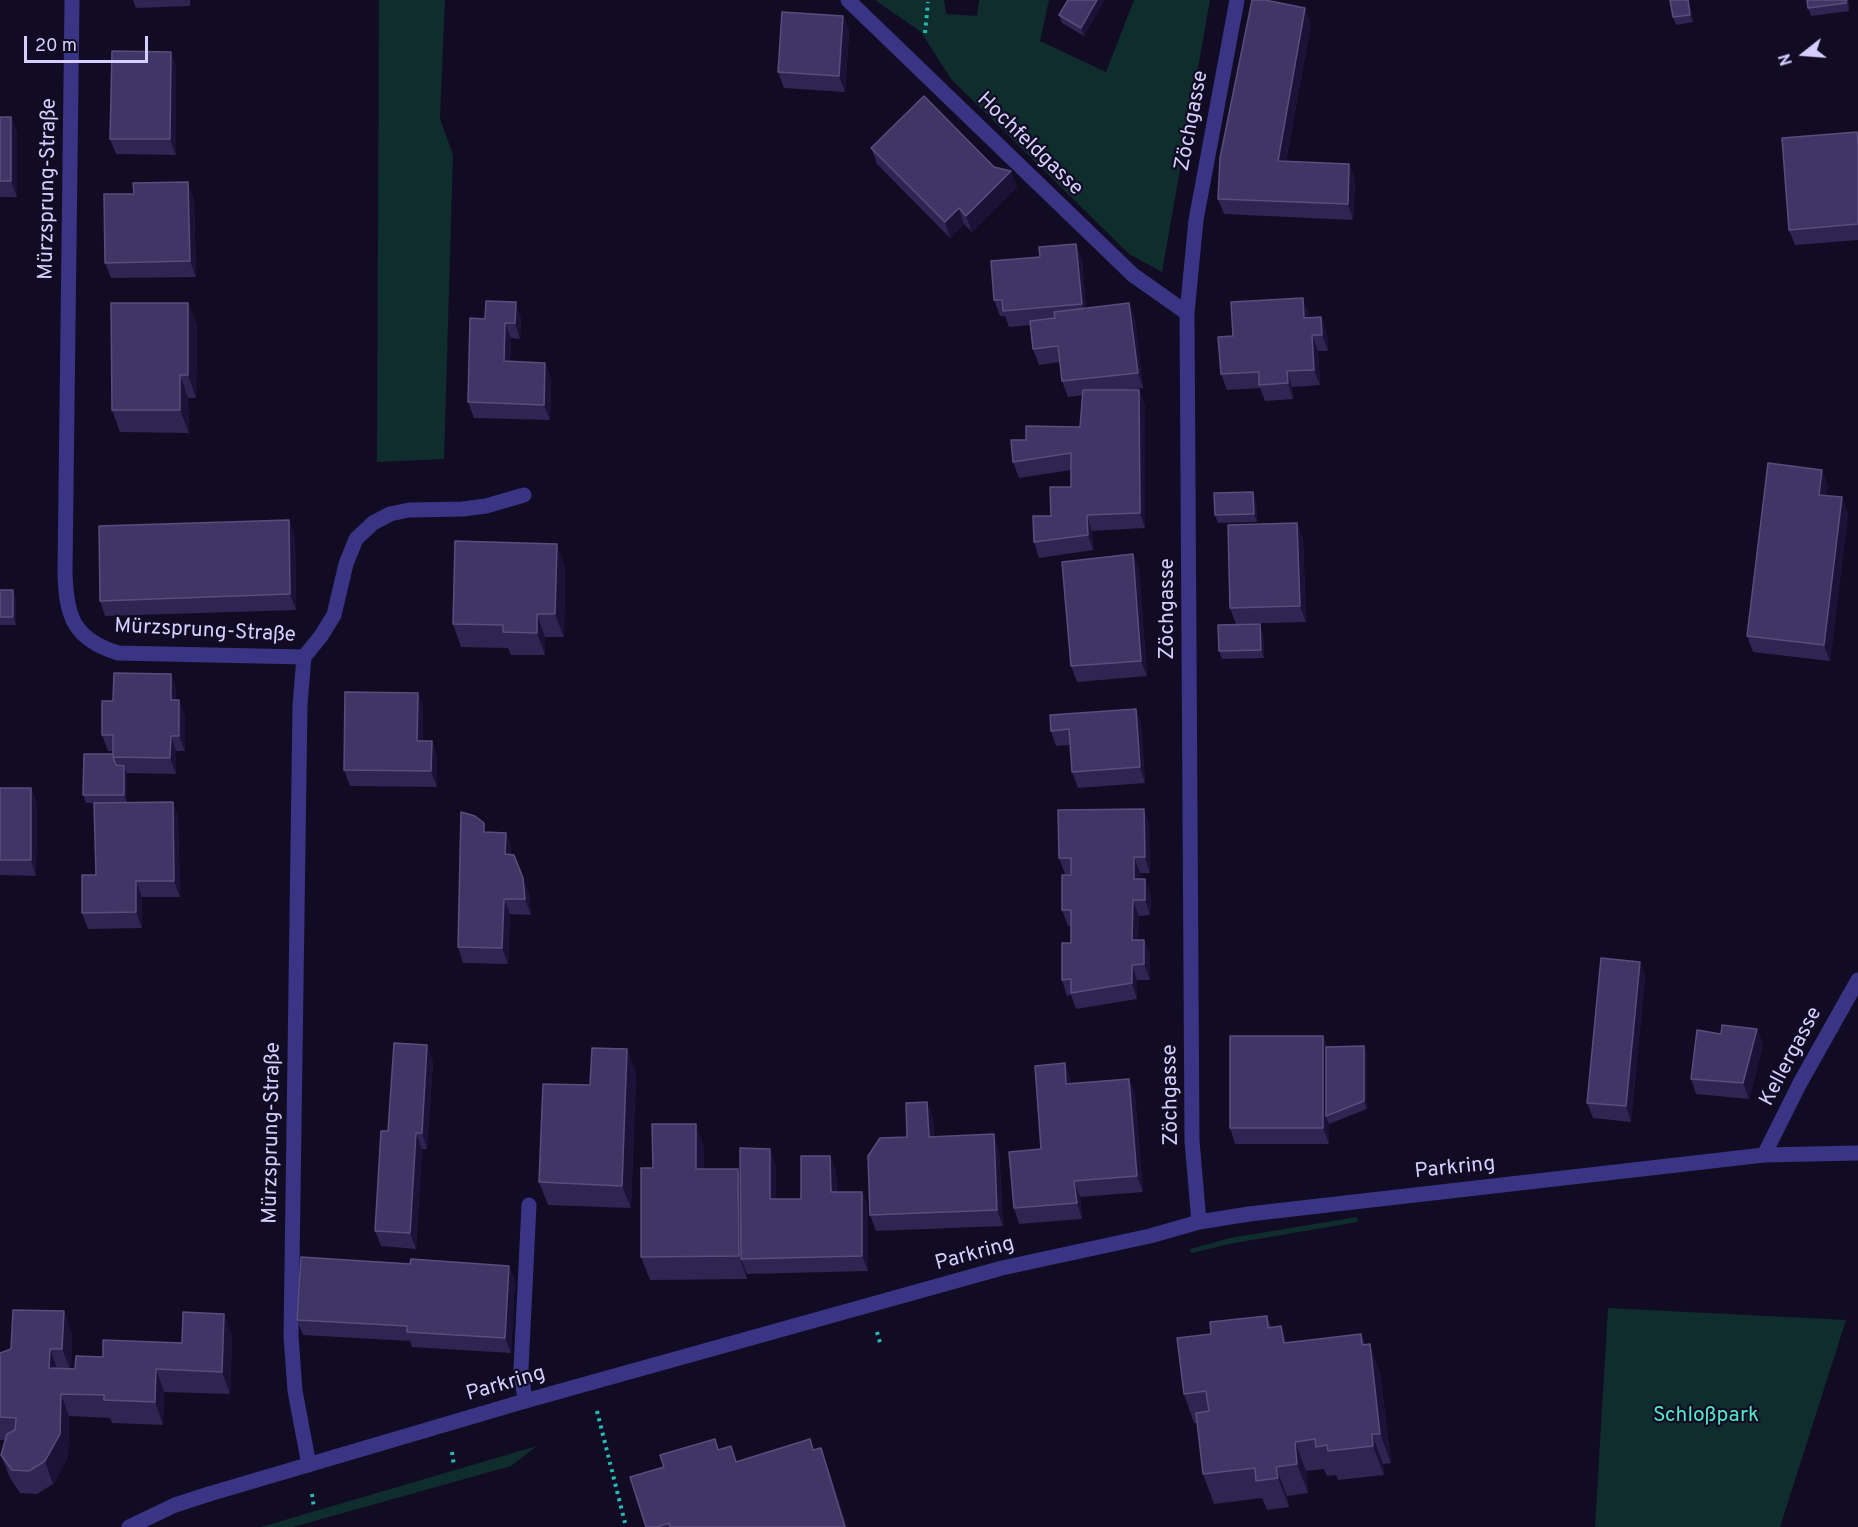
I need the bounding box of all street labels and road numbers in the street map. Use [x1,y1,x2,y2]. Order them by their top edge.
street label: Zöchgasse [1171,69,1215,173]
street label: Hochfeldgasse [971,88,1087,202]
street label: Mürzsprung-Straße [35,98,63,280]
street label: Zöchgasse [1156,558,1182,660]
street label: Mürzsprung-Straße [114,615,296,649]
street label: Kellergasse [1755,1003,1829,1111]
street label: Mürzsprung-Straße [259,1042,287,1224]
street label: Zöchgasse [1159,1044,1185,1146]
street label: Parkring [1413,1152,1497,1186]
street label: Parkring [933,1232,1017,1278]
street label: Parkring [464,1362,548,1408]

